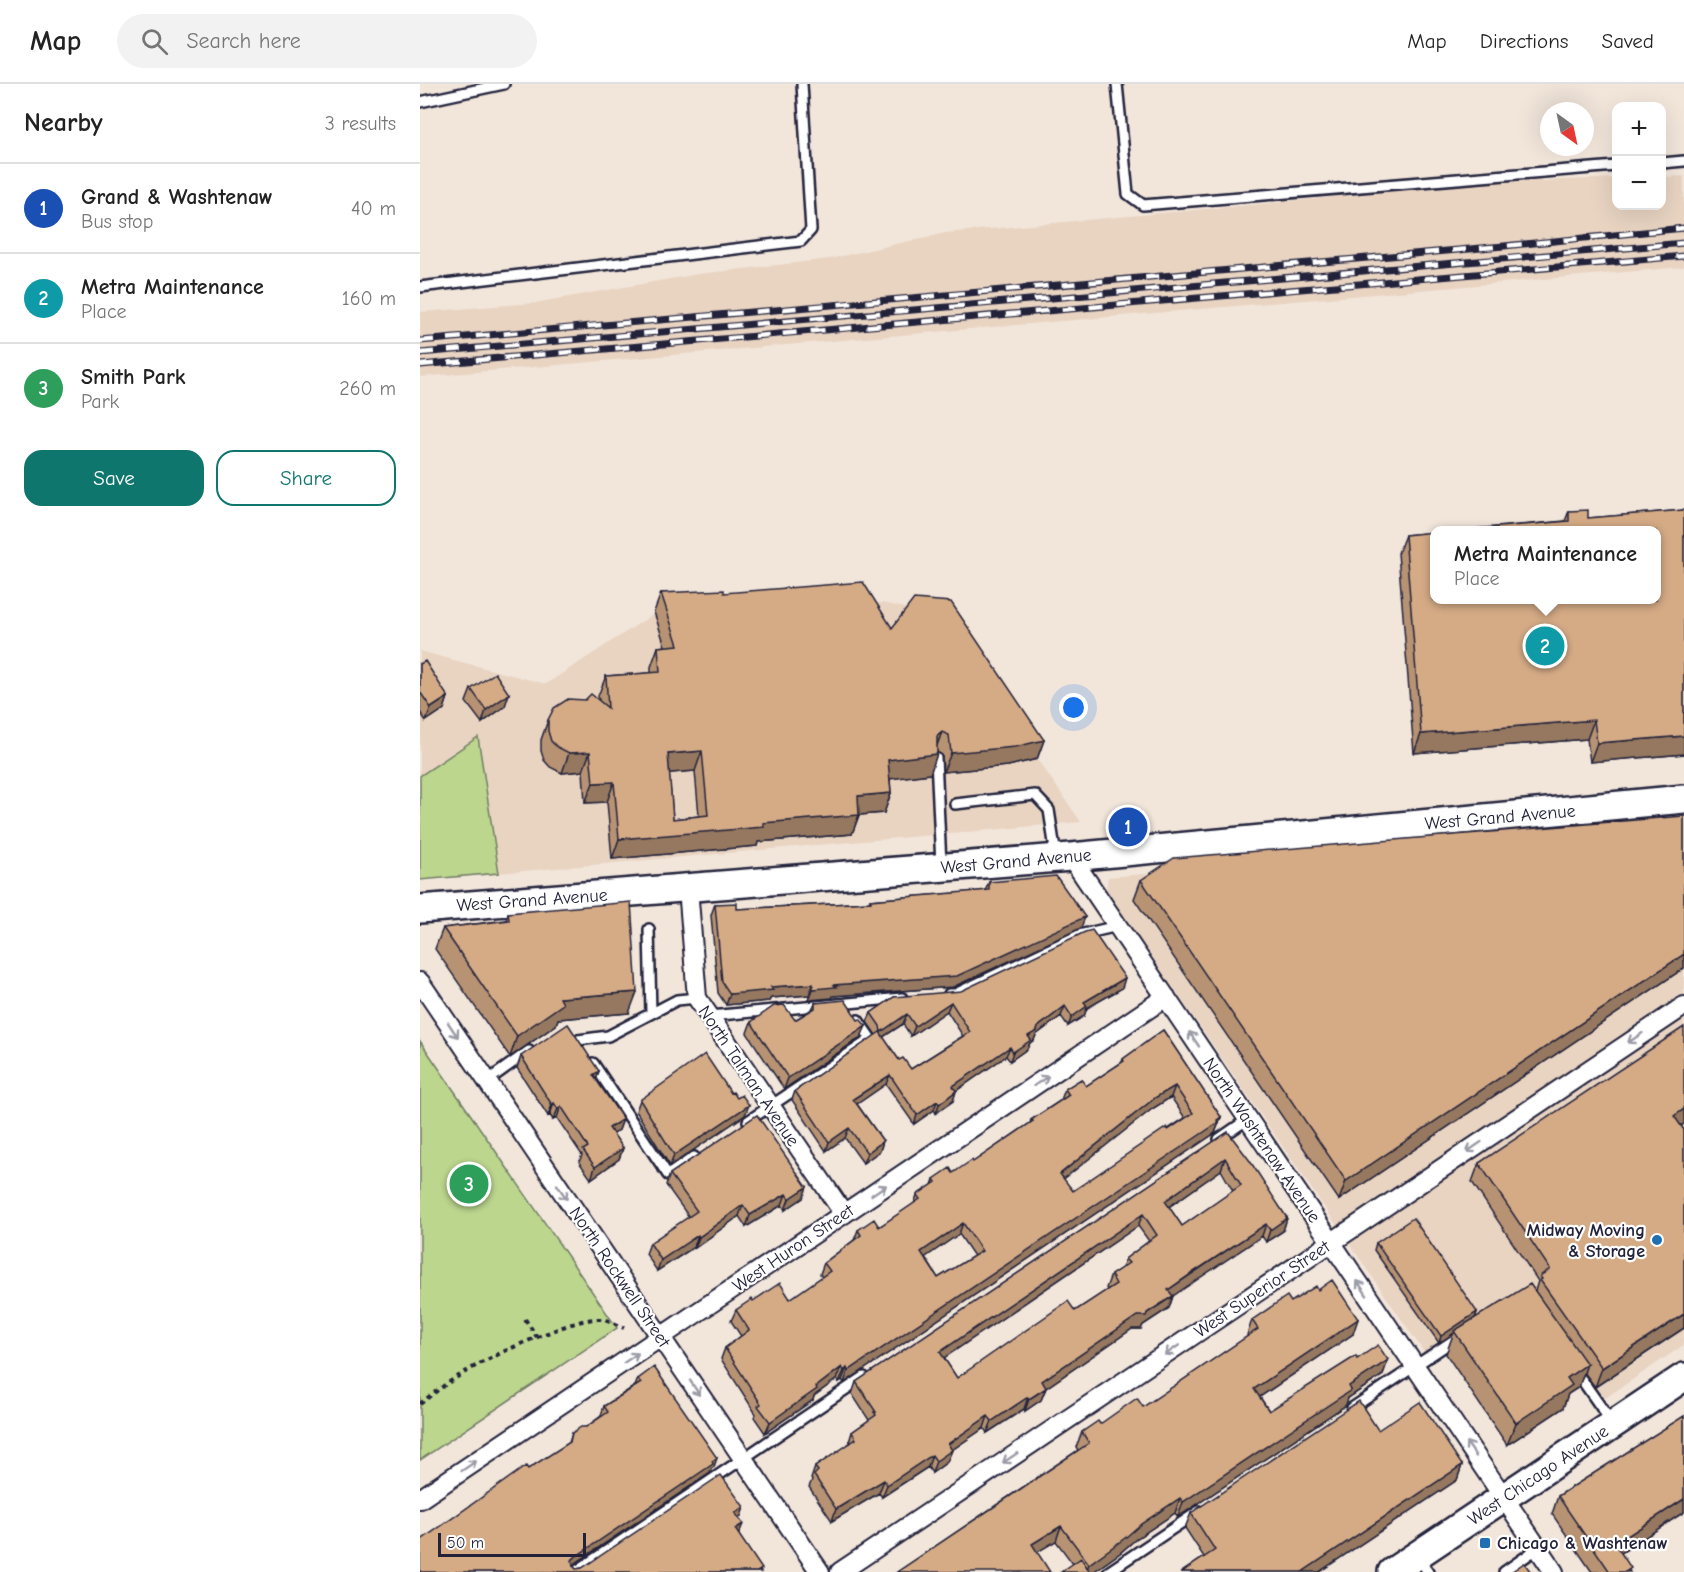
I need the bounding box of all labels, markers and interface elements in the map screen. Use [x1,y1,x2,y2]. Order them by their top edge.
search box [117,14,537,68]
text: Map [30,25,81,57]
icon: search [138,25,171,58]
text: Search here [186,28,301,54]
text: Map [1407,29,1447,53]
text: Directions [1480,29,1569,53]
text: Saved [1602,29,1654,53]
north arrow [1540,102,1594,156]
map controls [1612,102,1666,210]
button: + [1612,102,1666,156]
text: Nearby [24,108,103,138]
text: 3 results [325,112,396,135]
button: − [1612,156,1666,210]
text: Grand & Washtenaw [81,184,273,210]
text: 1 [40,197,47,220]
text: 40 m [351,197,396,220]
text: Bus stop [81,210,153,233]
text: Metra Maintenance [81,274,264,300]
text: 2 [39,287,48,310]
text: 160 m [342,287,396,310]
text: Place [81,300,127,323]
text: Smith Park [81,364,185,390]
text: 3 [39,377,48,400]
text: 260 m [339,377,396,400]
text: Park [81,390,119,413]
button: Save [24,450,204,506]
button: Share [216,450,396,506]
popup [1430,526,1661,604]
text: Metra Maintenance [1454,541,1637,567]
text: Place [1454,567,1500,590]
pin: 2 [1526,624,1564,668]
your location [1059,693,1088,722]
street label: West Grand Avenue [1424,800,1576,835]
pin: 1 [1108,804,1148,850]
street label: West Grand Avenue [940,844,1092,879]
street label: West Grand Avenue [456,885,608,916]
street label: North Talman Avenue [694,1002,803,1151]
one-way arrow [447,1022,459,1038]
one-way arrow [1188,1031,1200,1048]
one-way arrow [1627,1032,1644,1045]
street label: North Washtenaw Avenue [1198,1054,1325,1227]
one-way arrow [1032,1075,1049,1087]
one-way arrow [1466,1141,1482,1153]
pin: 3 [449,1162,488,1206]
one-way arrow [556,1183,568,1199]
one-way arrow [871,1184,887,1196]
street label: West Huron Street [729,1200,859,1297]
street label: North Rockwell Street [565,1203,675,1352]
place label: Midway Moving & Storage [1526,1220,1645,1262]
marker: Midway Moving & Storage [1650,1233,1664,1247]
street label: West Superior Street [1191,1236,1335,1343]
one-way arrow [1356,1280,1368,1296]
one-way arrow [1164,1344,1181,1356]
one-way arrow [622,1352,638,1364]
one-way arrow [689,1379,701,1396]
street label: West Chicago Avenue [1464,1421,1612,1530]
one-way arrow [1465,1441,1477,1458]
one-way arrow [1003,1452,1019,1464]
one-way arrow [460,1460,477,1473]
scale bar [438,1530,586,1558]
place label: Chicago & Washtenaw [1497,1533,1668,1554]
text: 50 m [447,1534,484,1552]
marker: Chicago & Washtenaw [1478,1536,1492,1550]

